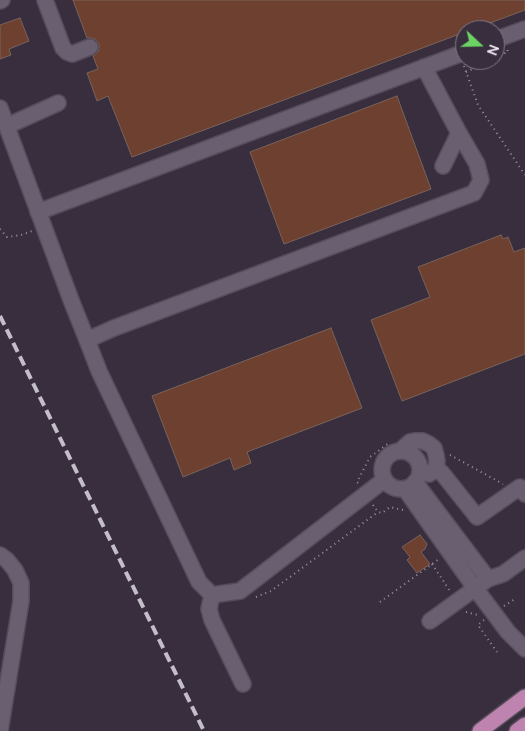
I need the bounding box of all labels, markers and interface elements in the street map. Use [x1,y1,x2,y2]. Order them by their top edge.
north arrow [455,20,505,70]
text: N [483,42,504,58]

